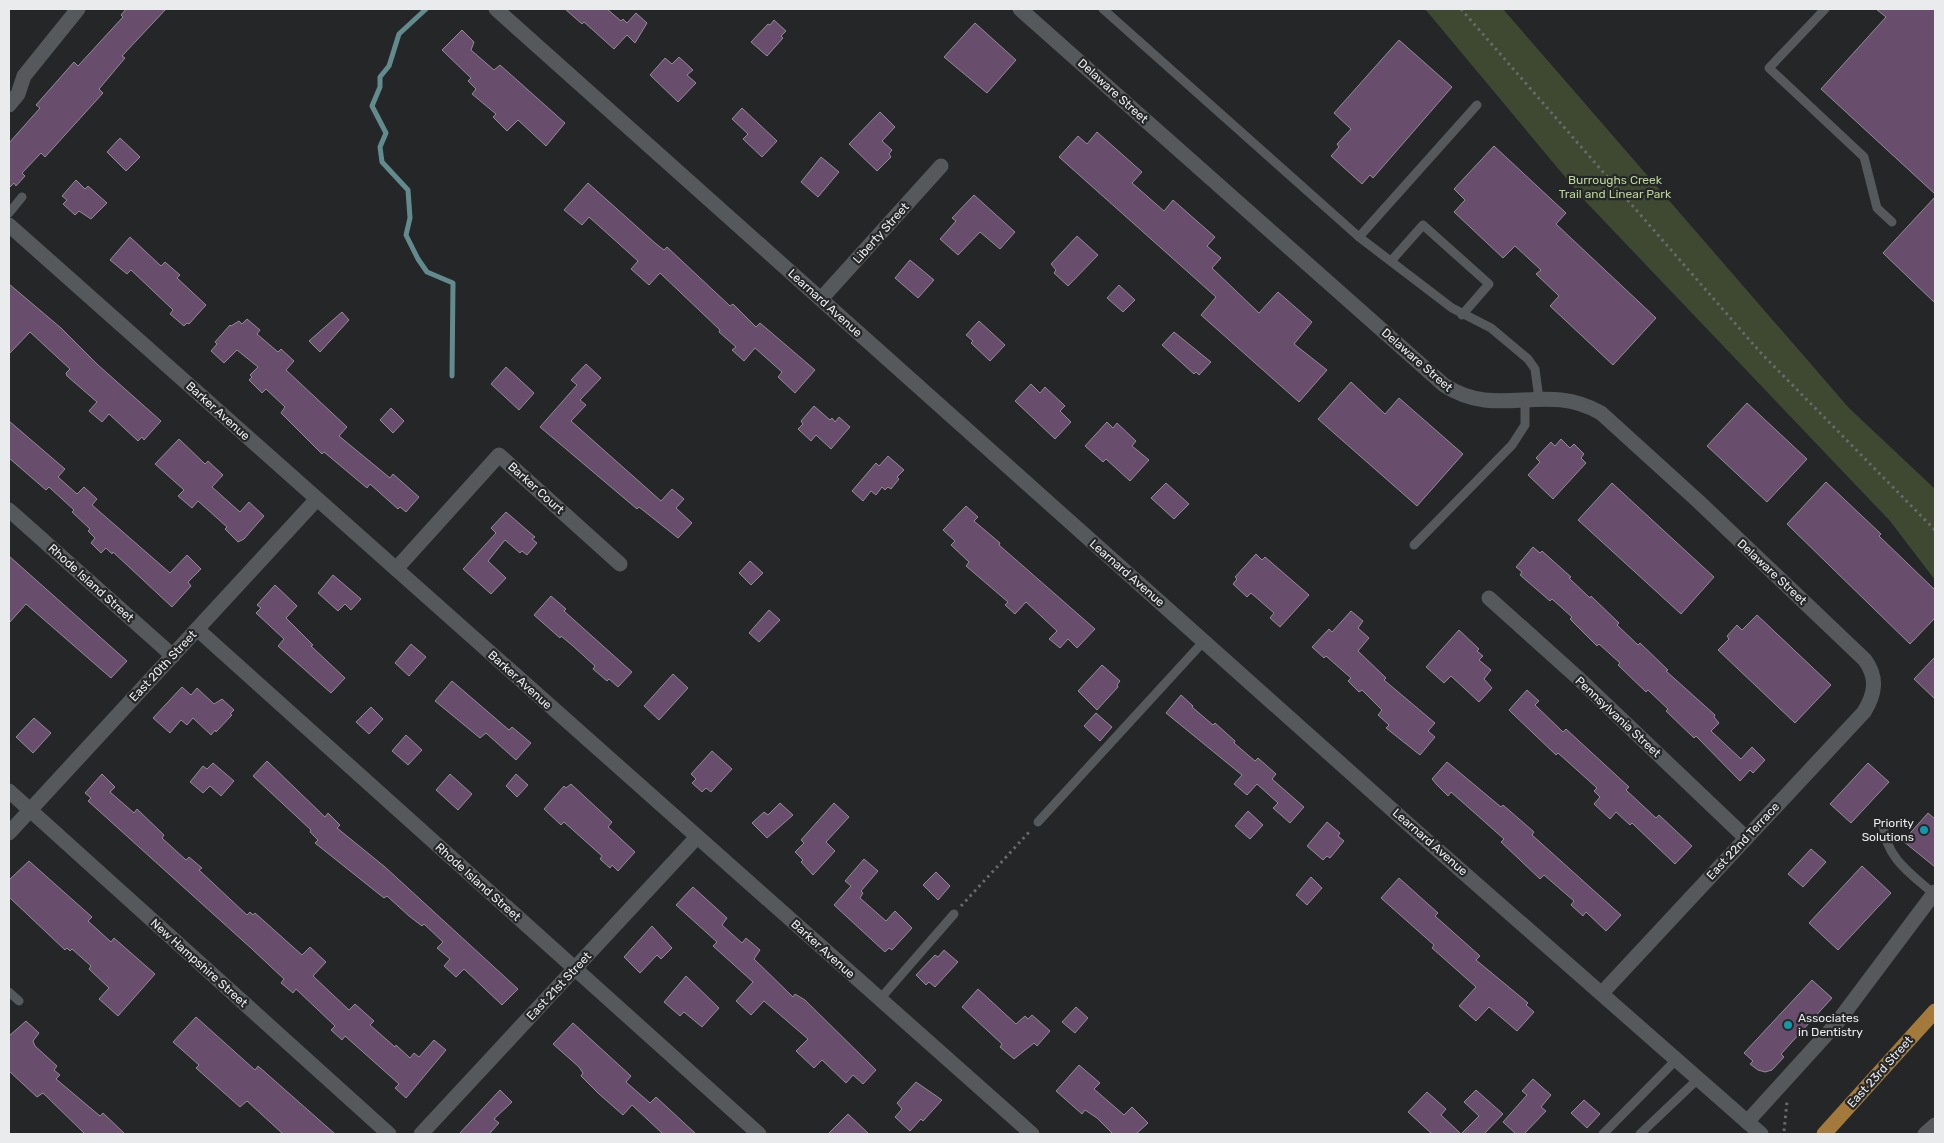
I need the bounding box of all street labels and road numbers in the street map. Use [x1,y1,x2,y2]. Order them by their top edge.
street label: Delaware Street [1075,56,1151,126]
street label: Liberty Street [850,200,912,266]
street label: Learnard Avenue [785,266,865,340]
street label: Delaware Street [1379,325,1456,395]
street label: Barker Avenue [183,379,253,443]
street label: Barker Court [505,459,567,517]
street label: Delaware Street [1735,536,1810,608]
street label: Learnard Avenue [1087,537,1168,610]
street label: Rhode Island Street [46,541,137,625]
street label: East 20th Street [127,627,200,704]
street label: Barker Avenue [485,648,555,712]
street label: Pennsylvania Street [1572,674,1664,760]
street label: East 22nd Terrace [1704,799,1783,882]
street label: Learnard Avenue [1390,806,1471,879]
street label: Rhode Island Street [433,840,524,924]
street label: New Hampshire Street [148,916,250,1010]
street label: Barker Avenue [788,917,858,981]
street label: East 21st Street [524,949,594,1023]
street label: East 23rd Street [1844,1033,1916,1111]

